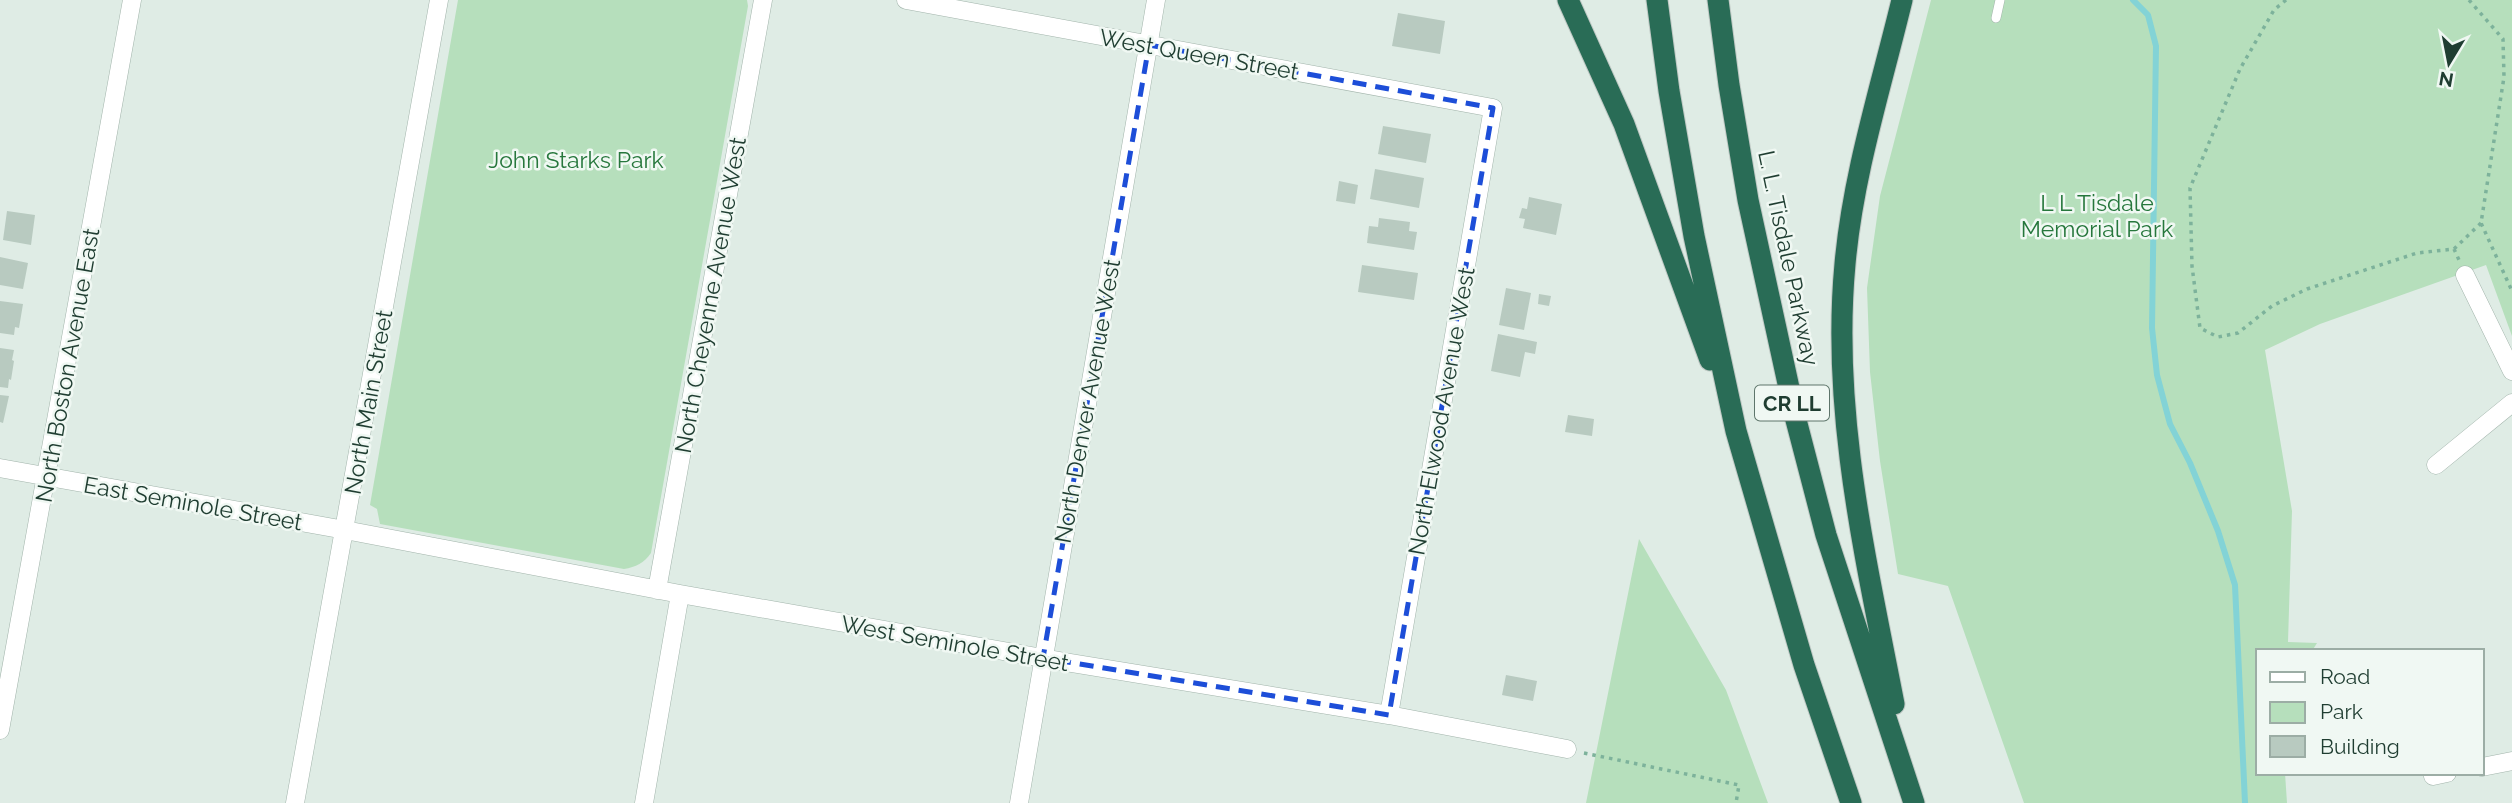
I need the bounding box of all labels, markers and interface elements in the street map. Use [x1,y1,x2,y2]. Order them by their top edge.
street label: West Queen Street [1097,23,1301,85]
north arrow [2414,28,2484,98]
text: N [2437,68,2455,92]
street label: North Cheyenne Avenue West [669,135,751,455]
park label: John Starks Park [488,146,664,173]
street label: L. L. Tisdale Parkway [1753,148,1825,368]
park label: L L Tisdale Memorial Park [2021,189,2173,242]
street label: North Boston Avenue East [30,225,104,504]
street label: North Denver Avenue West [1049,257,1125,545]
street label: North Elwood Avenue West [1402,265,1480,557]
street label: North Main Street [338,307,398,496]
road number: CR LL [1755,386,1829,420]
street label: East Seminole Street [82,470,305,536]
street label: West Seminole Street [839,610,1071,676]
legend [2256,649,2484,775]
text: Road [2320,664,2370,689]
text: Park [2320,699,2363,724]
text: Building [2320,734,2400,759]

